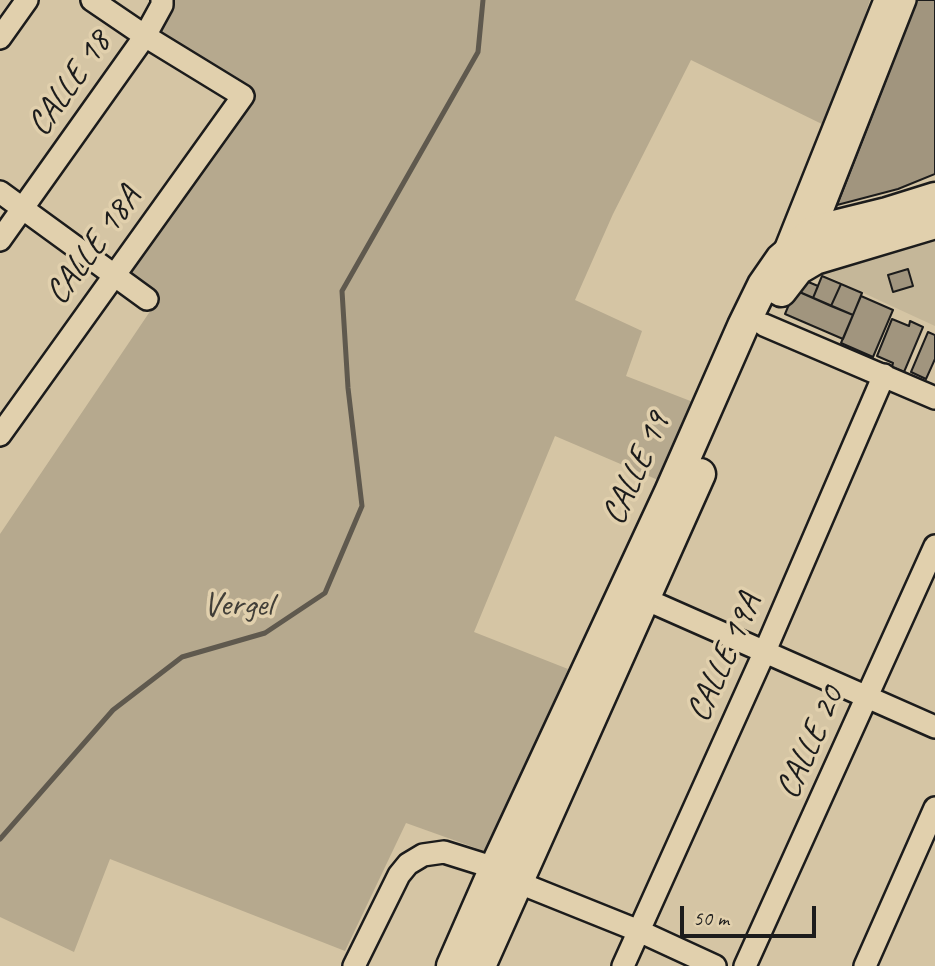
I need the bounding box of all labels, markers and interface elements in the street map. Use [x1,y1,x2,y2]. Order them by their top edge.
street label: CALLE 18 [19,24,121,144]
street label: CALLE 18A [37,179,151,313]
street label: CALLE 19 [594,406,680,532]
park label: Vergel [203,585,273,627]
street label: CALLE 19A [678,587,772,729]
street label: CALLE 20 [768,680,854,806]
scale bar [683,892,820,936]
text: 50 m [693,905,729,931]

